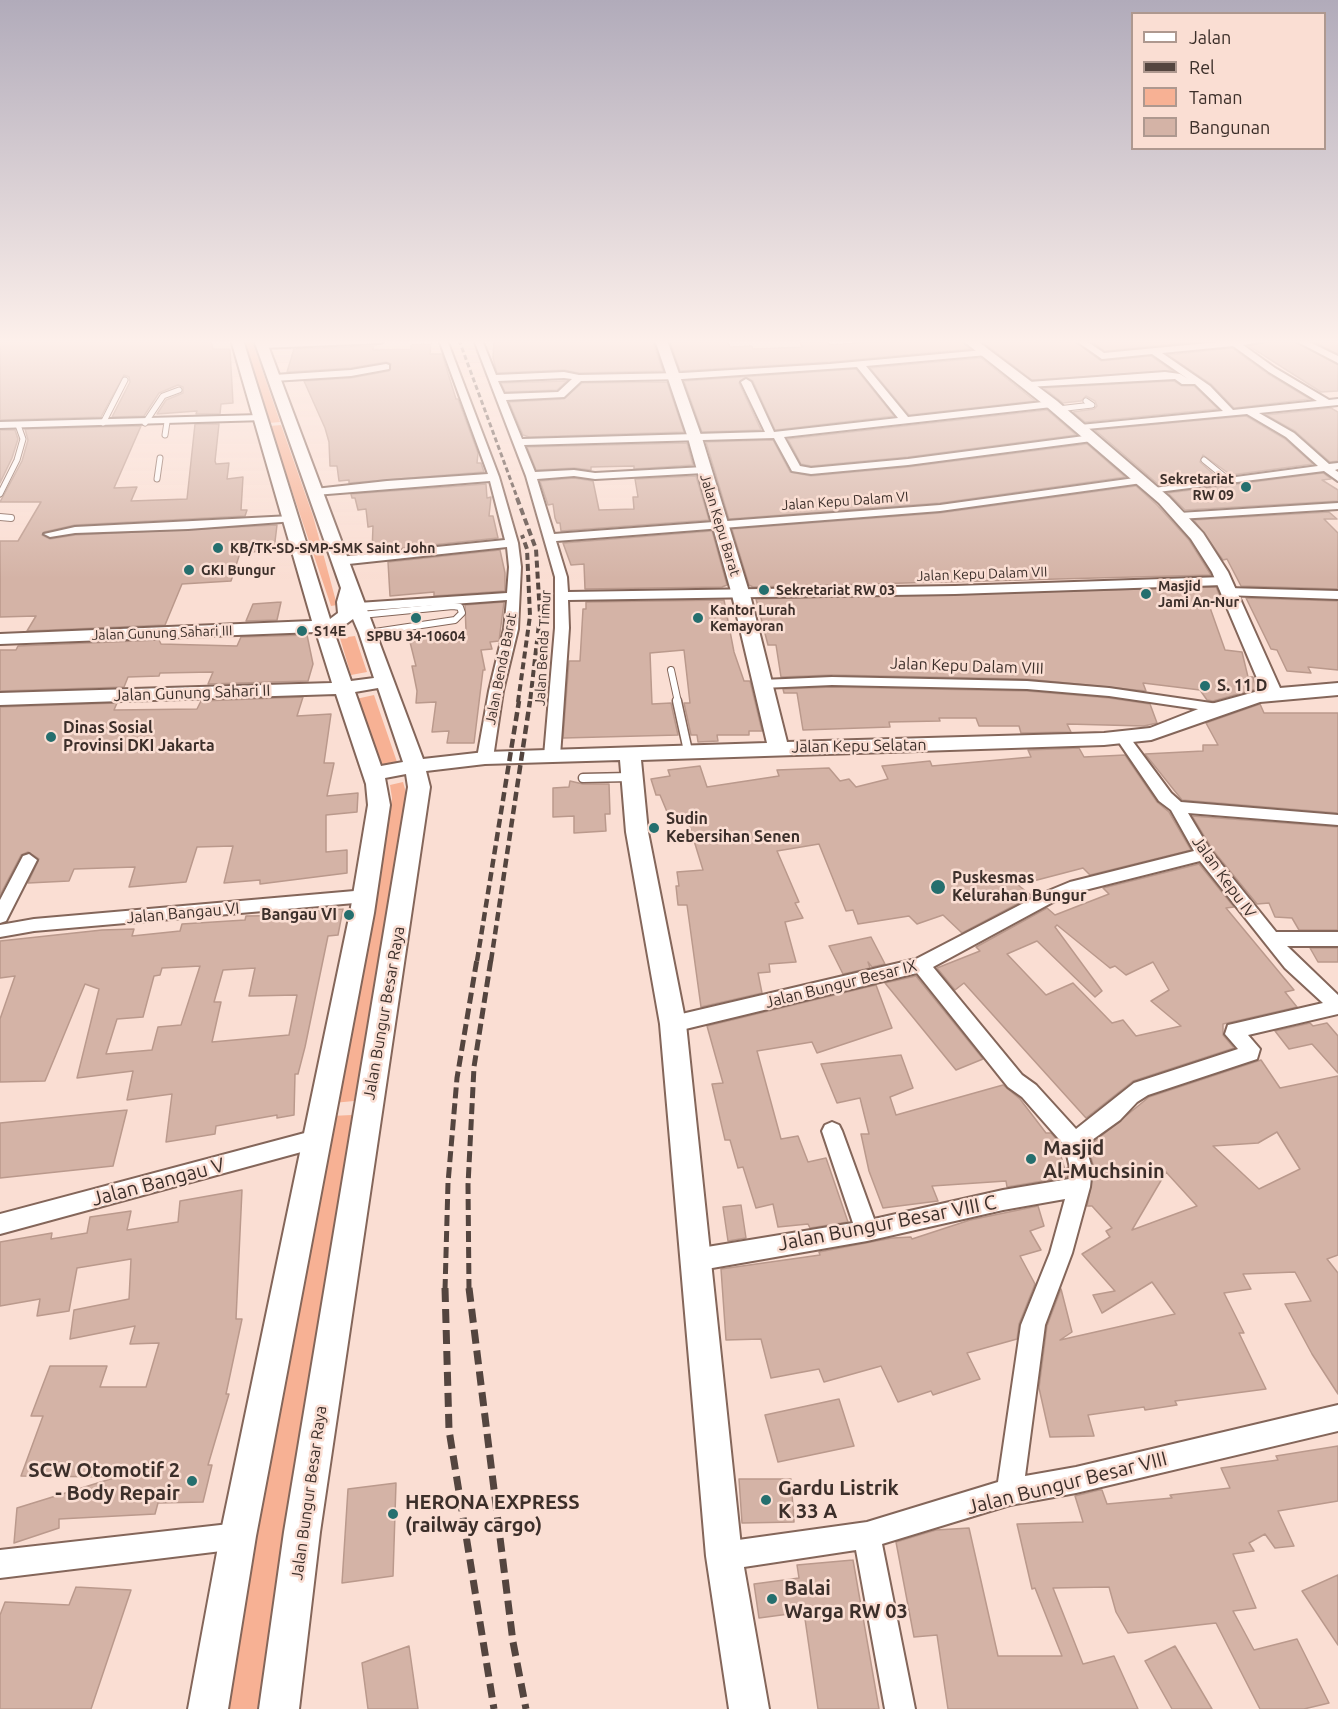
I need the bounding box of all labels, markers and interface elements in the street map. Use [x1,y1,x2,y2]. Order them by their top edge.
legend [1131,12,1326,150]
text: Jalan [1189,27,1231,47]
text: Rel [1189,57,1215,77]
text: Taman [1189,87,1243,107]
text: Bangunan [1189,117,1270,137]
place label: Sekretariat RW 09 [1160,471,1234,503]
street label: Jalan Kepu Barat [697,472,743,578]
marker: Sekretariat RW 09 [1239,480,1253,494]
street label: Jalan Kepu Dalam VI [781,488,909,514]
place label: KB/TK-SD-SMP-SMK Saint John [230,540,435,556]
marker: KB/TK-SD-SMP-SMK Saint John [211,541,225,555]
place label: GKI Bungur [201,562,275,578]
marker: GKI Bungur [182,563,196,577]
street label: Jalan Kepu Dalam VII [916,563,1048,585]
place label: Masjid Jami An-Nur [1158,578,1239,610]
place label: Sekretariat RW 03 [776,582,895,598]
marker: Sekretariat RW 03 [757,583,771,597]
marker: Masjid Jami An-Nur [1139,587,1153,601]
street label: Jalan Benda Timur [532,590,554,706]
place label: Kantor Lurah Kemayoran [710,602,796,634]
marker: SPBU 34-10604 [409,611,423,625]
marker: Kantor Lurah Kemayoran [691,611,705,625]
street label: Jalan Benda Barat [482,612,520,726]
street label: Jalan Gunung Sahari III [91,622,233,644]
place label: S14E [314,623,346,639]
marker: S14E [295,624,309,638]
place label: SPBU 34-10604 [366,628,466,644]
street label: Jalan Kepu Dalam VIII [890,654,1044,678]
place label: S. 11 D [1217,676,1267,696]
marker: S. 11 D [1198,679,1212,693]
street label: Jalan Gunung Sahari II [113,681,271,705]
place label: Dinas Sosial Provinsi DKI Jakarta [63,718,215,756]
marker: Dinas Sosial Provinsi DKI Jakarta [44,730,58,744]
street label: Jalan Kepu Selatan [791,735,927,757]
place label: Sudin Kebersihan Senen [666,809,800,847]
marker: Sudin Kebersihan Senen [647,821,661,835]
street label: Jalan Kepu IV [1188,832,1260,922]
place label: Puskesmas Kelurahan Bungur [952,868,1087,906]
marker: Puskesmas Kelurahan Bungur [929,878,947,896]
street label: Jalan Bangau VI [126,898,240,928]
place label: Bangau VI [261,905,337,925]
marker: Bangau VI [342,908,356,922]
street label: Jalan Bungur Besar Raya [359,925,409,1101]
street label: Jalan Bungur Besar IX [763,956,919,1012]
place label: Masjid Al-Muchsinin [1043,1136,1165,1183]
marker: Masjid Al-Muchsinin [1024,1152,1038,1166]
street label: Jalan Bangau V [89,1153,227,1211]
street label: Jalan Bungur Besar VIII C [776,1190,998,1256]
street label: Jalan Bungur Besar Raya [287,1405,331,1581]
street label: Jalan Bungur Besar VIII [965,1447,1169,1519]
place label: SCW Otomotif 2 - Body Repair [28,1458,180,1505]
marker: SCW Otomotif 2 - Body Repair [185,1474,199,1488]
place label: Gardu Listrik K 33 A [778,1476,899,1523]
place label: HERONA EXPRESS (railway cargo) [405,1490,580,1537]
marker: Gardu Listrik K 33 A [759,1493,773,1507]
marker: HERONA EXPRESS (railway cargo) [386,1507,400,1521]
place label: Balai Warga RW 03 [784,1576,908,1623]
marker: Balai Warga RW 03 [765,1592,779,1606]

